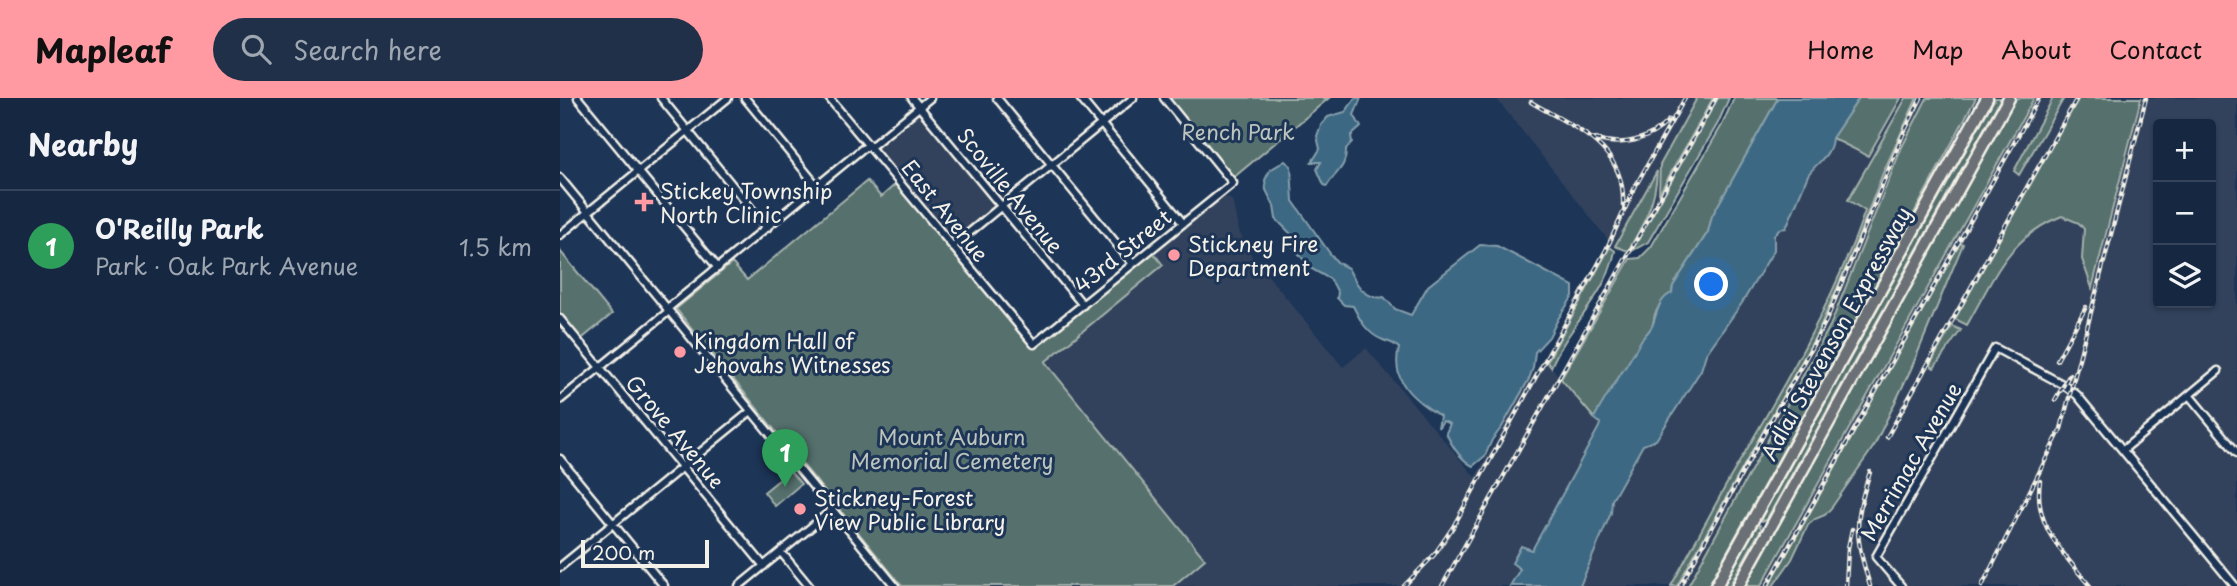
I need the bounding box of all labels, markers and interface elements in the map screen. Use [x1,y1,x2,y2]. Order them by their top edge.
search box [213,18,703,81]
text: Mapleaf [35,24,171,74]
icon: search [237,30,275,68]
text: Search here [293,30,442,69]
text: Home [1807,31,1874,67]
text: Map [1912,31,1963,67]
text: About [2001,31,2071,67]
text: Contact [2109,31,2202,67]
park label: Rench Park [1181,115,1295,147]
map controls [2153,119,2216,308]
button: + [2153,119,2216,182]
street label: Scoville Avenue [950,120,1072,260]
text: Nearby [28,121,138,166]
street label: East Avenue [895,152,997,268]
place label: Stickey Township North Clinic [660,174,833,230]
button: − [2153,182,2216,245]
marker: Stickey Township North Clinic [634,192,654,212]
street label: Adlai Stevenson Expressway [1752,200,1918,466]
street label: 43rd Street [1066,201,1178,299]
text: O'Reilly Park [95,209,264,248]
place label: Stickney Fire Department [1188,227,1318,283]
text: 1 [46,229,57,264]
text: 1.5 km [459,229,532,264]
button: layers [2153,245,2216,308]
marker: Stickney Fire Department [1166,247,1182,263]
text: Park · Oak Park Avenue [95,248,358,283]
your location [1694,267,1728,301]
place label: Kingdom Hall of Jehovahs Witnesses [694,324,891,380]
marker: Kingdom Hall of Jehovahs Witnesses [672,344,688,360]
street label: Grove Avenue [619,367,733,495]
street label: Merrimac Avenue [1852,376,1968,546]
park label: Mount Auburn Memorial Cemetery [850,420,1054,476]
pin: 1 [762,429,808,487]
place label: Stickney-Forest View Public Library [814,481,1006,537]
marker: Stickney-Forest View Public Library [792,501,808,517]
scale bar [581,537,709,569]
text: 200 m [592,538,655,566]

